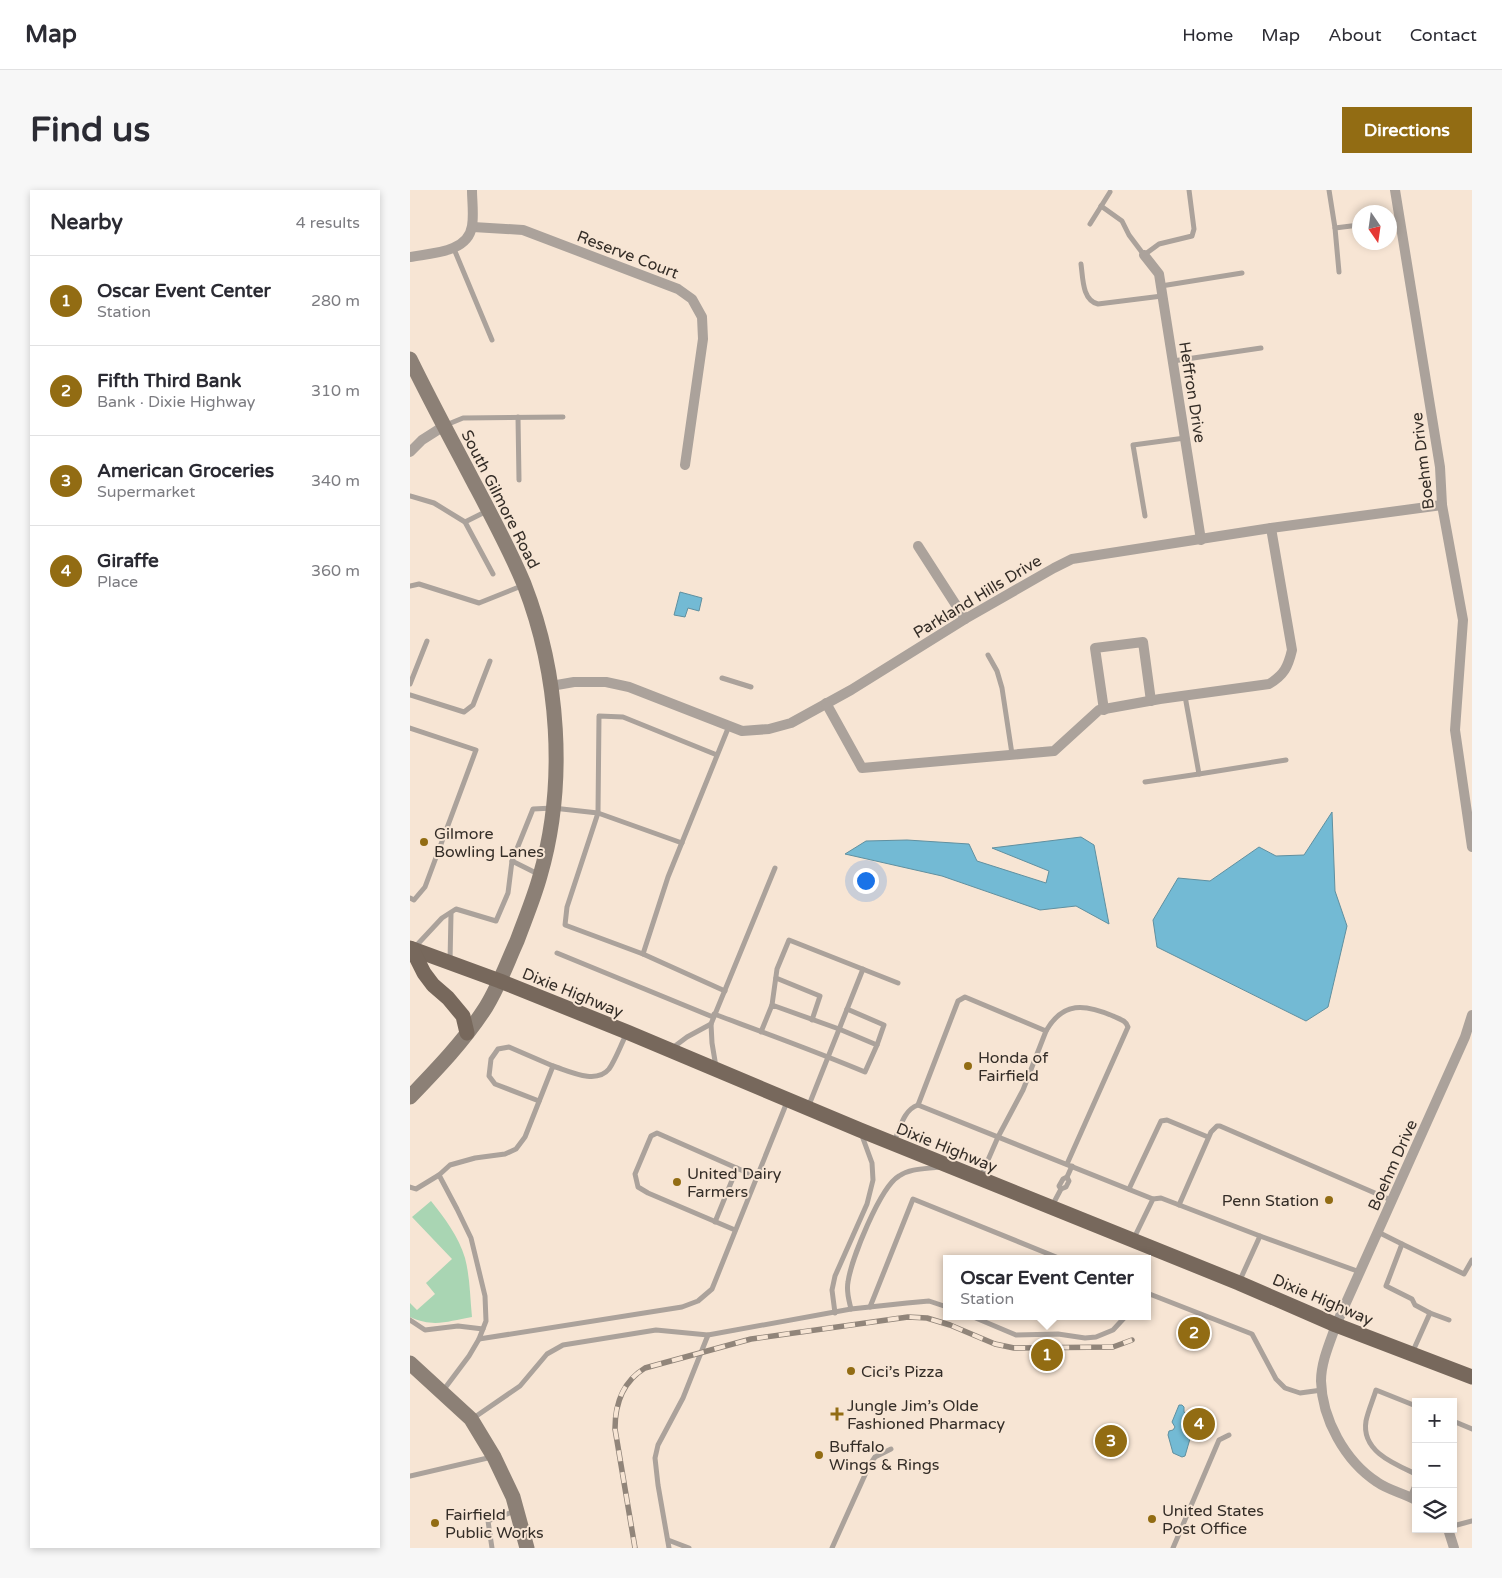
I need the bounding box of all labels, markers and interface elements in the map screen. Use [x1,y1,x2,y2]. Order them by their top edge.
text: Map [25,20,77,49]
text: Home [1182,24,1233,46]
text: Map [1261,24,1300,46]
text: About [1328,24,1382,46]
text: Contact [1410,24,1477,46]
button: Directions [1342,107,1472,153]
text: Find us [30,109,150,151]
north arrow [1352,205,1397,250]
text: Nearby [50,210,123,235]
text: 4 results [296,213,360,233]
street label: Reserve Court [574,226,681,284]
text: Oscar Event Center [97,280,271,302]
text: 1 [61,291,71,311]
text: 280 m [311,291,360,311]
text: Station [97,302,151,322]
street label: Heffron Drive [1174,340,1210,444]
text: Fifth Third Bank [97,370,241,392]
text: 2 [61,381,71,401]
text: 310 m [311,381,360,401]
text: Bank · Dixie Highway [97,392,255,412]
street label: Boehm Drive [1407,411,1439,511]
street label: South Gilmore Road [456,427,544,572]
text: American Groceries [97,460,274,482]
text: 3 [61,471,71,491]
text: 340 m [311,471,360,491]
text: Supermarket [97,482,195,502]
text: Giraffe [97,550,159,572]
street label: Parkland Hills Drive [910,551,1045,643]
text: 4 [61,561,71,581]
text: 360 m [311,561,360,581]
text: Place [97,572,138,592]
place label: Gilmore Bowling Lanes [434,824,544,862]
marker: Gilmore Bowling Lanes [418,836,430,848]
your location [853,868,879,894]
street label: Dixie Highway [519,964,626,1022]
place label: Honda of Fairfield [978,1048,1049,1086]
marker: Honda of Fairfield [962,1060,974,1072]
street label: Boehm Drive [1364,1117,1422,1214]
street label: Dixie Highway [893,1119,1000,1177]
place label: United Dairy Farmers [687,1164,782,1202]
marker: United Dairy Farmers [671,1176,683,1188]
place label: Penn Station [1222,1191,1319,1211]
marker: Penn Station [1323,1194,1335,1206]
popup [943,1255,1151,1320]
text: Oscar Event Center [960,1267,1134,1289]
street label: Dixie Highway [1269,1270,1376,1330]
text: Station [960,1289,1014,1309]
pin: 2 [1178,1314,1210,1352]
pin: 1 [1031,1336,1063,1374]
place label: Cici’s Pizza [861,1362,944,1382]
marker: Cici’s Pizza [845,1365,857,1377]
place label: Jungle Jim’s Olde Fashioned Pharmacy [847,1396,1005,1434]
map controls [1412,1398,1457,1533]
button: + [1412,1398,1457,1443]
pin: 4 [1183,1405,1215,1443]
marker: Jungle Jim’s Olde Fashioned Pharmacy [831,1408,843,1420]
pin: 3 [1095,1422,1127,1460]
place label: Buffalo Wings & Rings [829,1437,939,1475]
button: − [1412,1443,1457,1488]
marker: Buffalo Wings & Rings [813,1449,825,1461]
button: layers [1412,1488,1457,1533]
place label: United States Post Office [1162,1501,1264,1539]
place label: Fairfield Public Works [445,1505,544,1543]
marker: United States Post Office [1146,1513,1158,1525]
marker: Fairfield Public Works [429,1517,441,1529]

